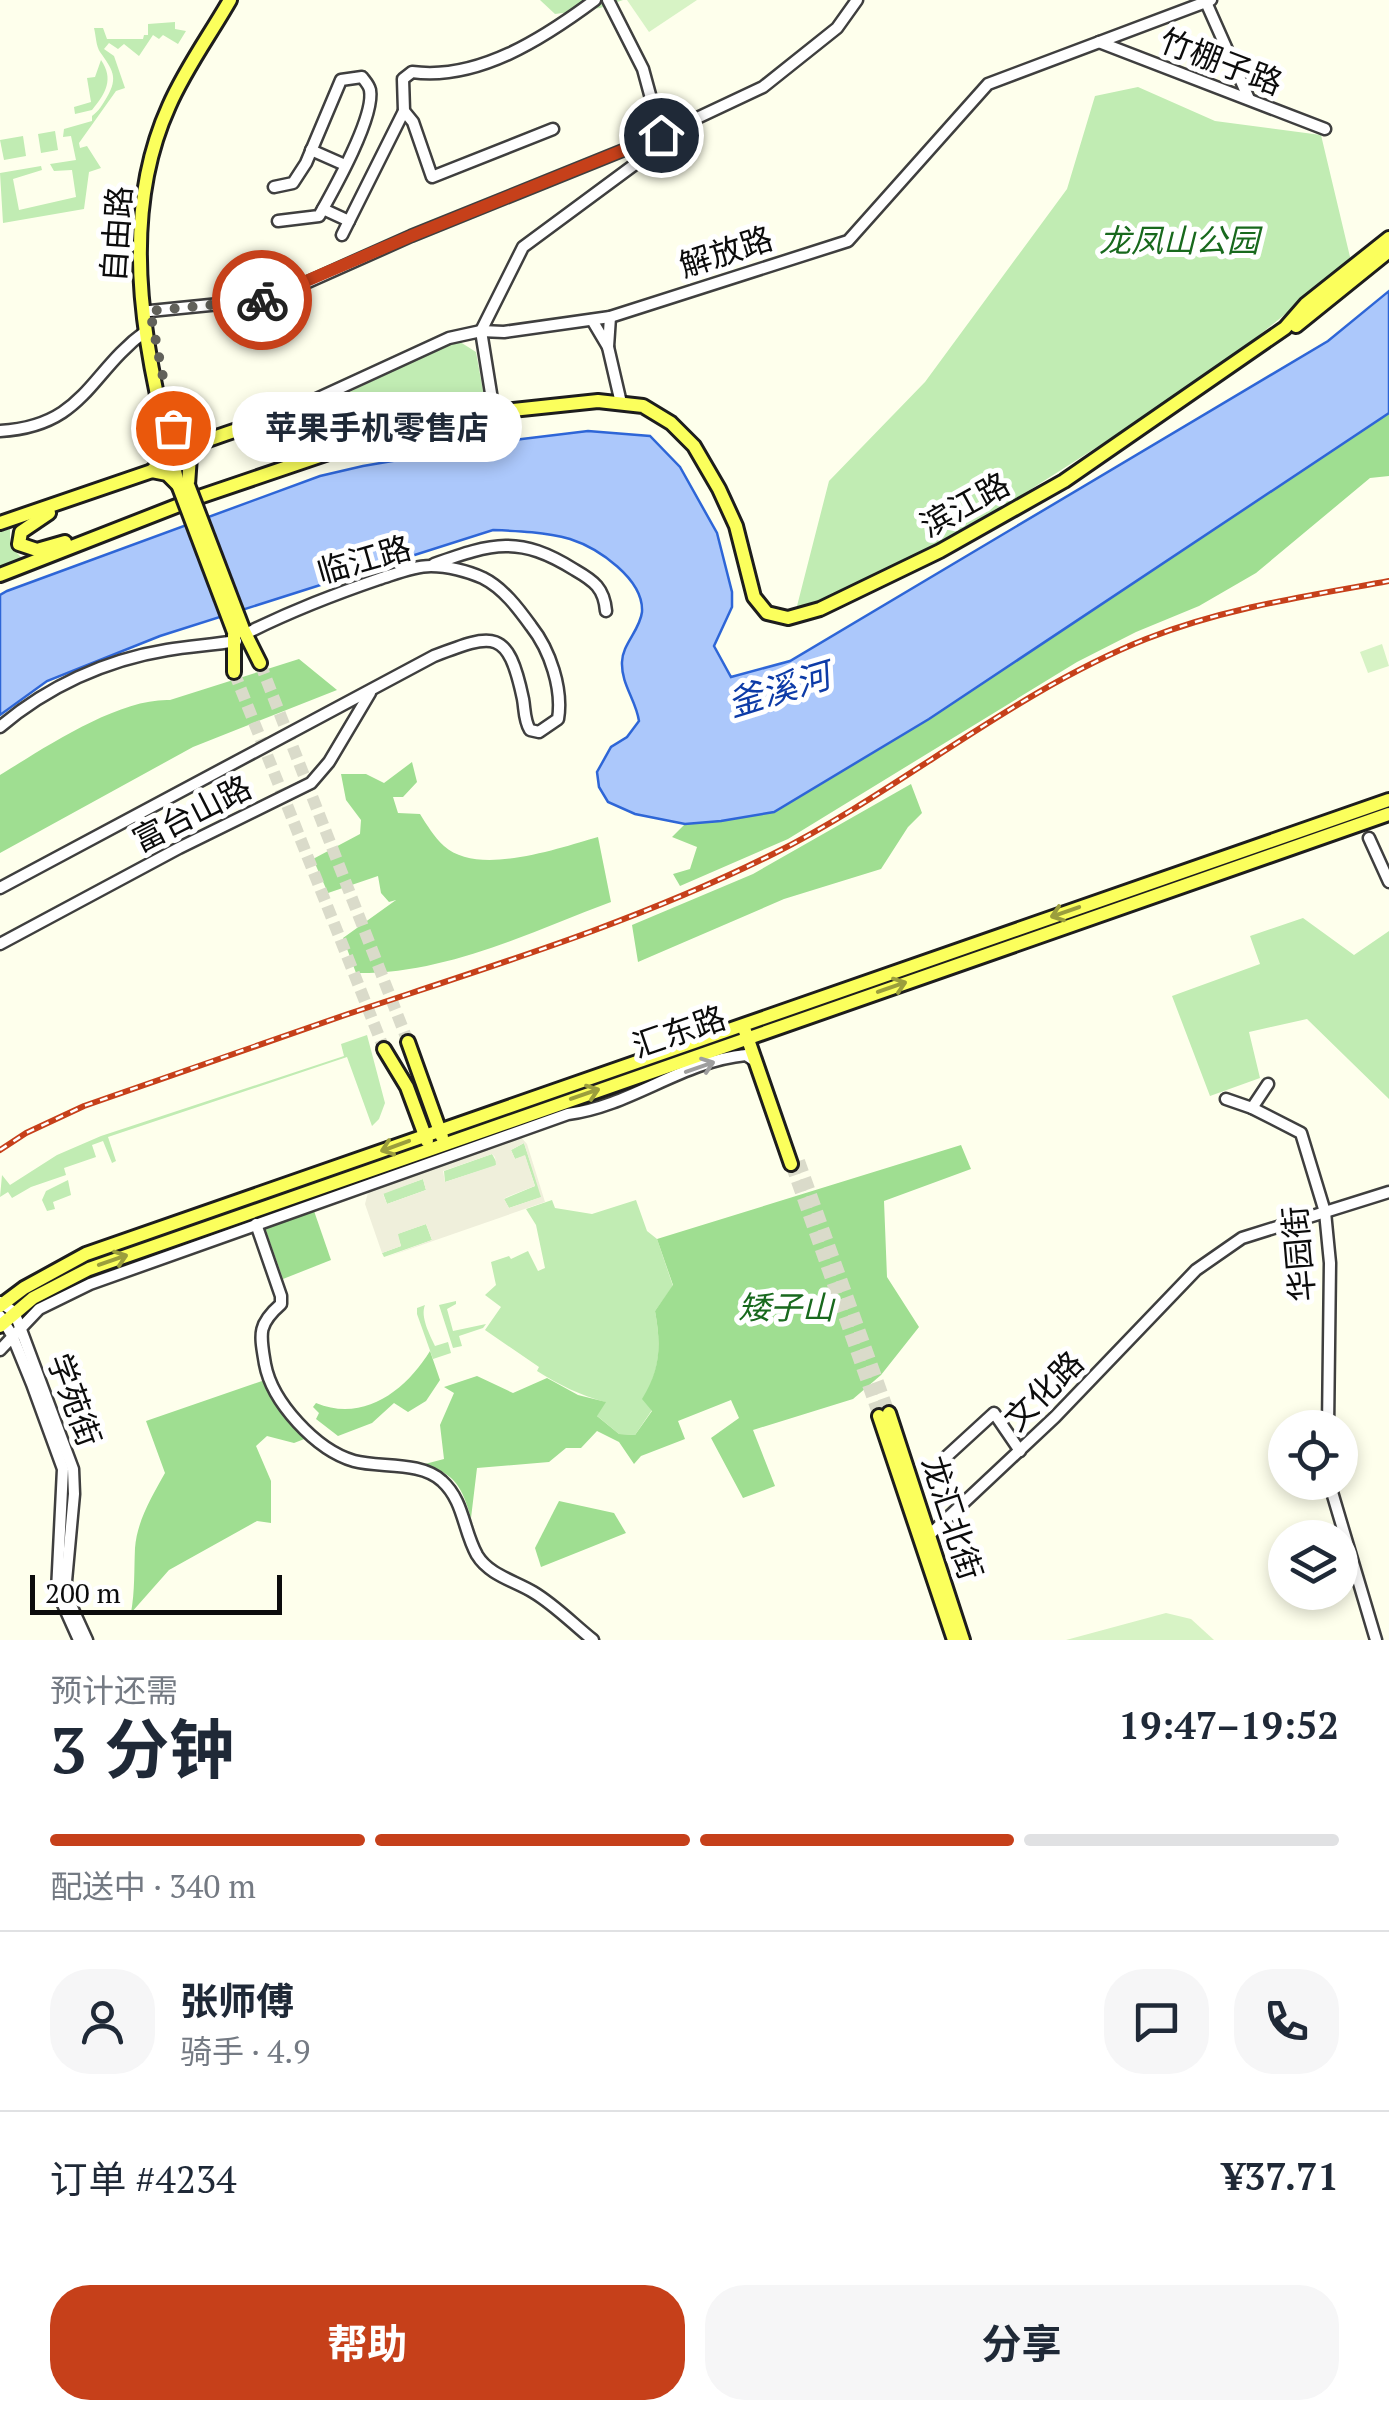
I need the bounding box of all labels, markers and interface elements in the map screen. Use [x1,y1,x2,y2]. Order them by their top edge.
street label: 竹棚子路 [1154,19,1289,104]
pin [619,93,704,178]
icon: home [634,108,689,163]
street label: 自由路 [92,185,140,283]
street label: 解放路 [674,216,778,286]
park label: 龙凤山公园 [1099,219,1263,261]
courier [212,250,312,350]
icon: bike [235,273,290,328]
pin [131,386,216,471]
callout: 苹果手机零售店 [233,393,523,463]
icon: bag [146,401,201,456]
text: 苹果手机零售店 [265,406,489,448]
street label: 滨江路 [912,462,1017,546]
street label: 临江路 [312,526,416,592]
water label: 釜溪河 [722,650,841,726]
street label: 富台山路 [125,765,258,861]
one-way arrow [1051,904,1082,922]
one-way arrow [875,977,906,995]
street label: 汇东路 [626,996,731,1067]
one-way arrow [683,1057,714,1075]
one-way arrow [568,1084,599,1102]
one-way arrow [380,1138,411,1156]
street label: 华园街 [1273,1204,1323,1304]
one-way arrow [97,1250,129,1268]
park label: 矮子山 [738,1286,836,1328]
street label: 文化路 [994,1341,1092,1439]
street label: 学苑街 [39,1347,111,1452]
map controls [1268,1410,1358,1610]
button: locate [1268,1410,1358,1500]
street label: 龙汇北街 [913,1450,993,1585]
button: layers [1268,1520,1358,1610]
scale bar [30,1570,282,1614]
text: 200 m [45,1574,121,1611]
text: 预计还需 [50,1669,178,1711]
text: 19:47–19:52 [1118,1700,1339,1750]
text: 3 分钟 [50,1705,234,1792]
text: 配送中 · 340 m [50,1865,256,1907]
button: person [50,1969,155,2074]
button: chat [1104,1969,1209,2074]
button: phone [1234,1969,1339,2074]
text: 张师傅 [180,1976,294,2026]
text: 骑手 · 4.9 [180,2030,310,2072]
text: ¥37.71 [1222,2151,1339,2201]
text: 订单 #4234 [50,2154,237,2204]
button: 帮助 [50,2285,685,2400]
button: 分享 [705,2285,1339,2400]

